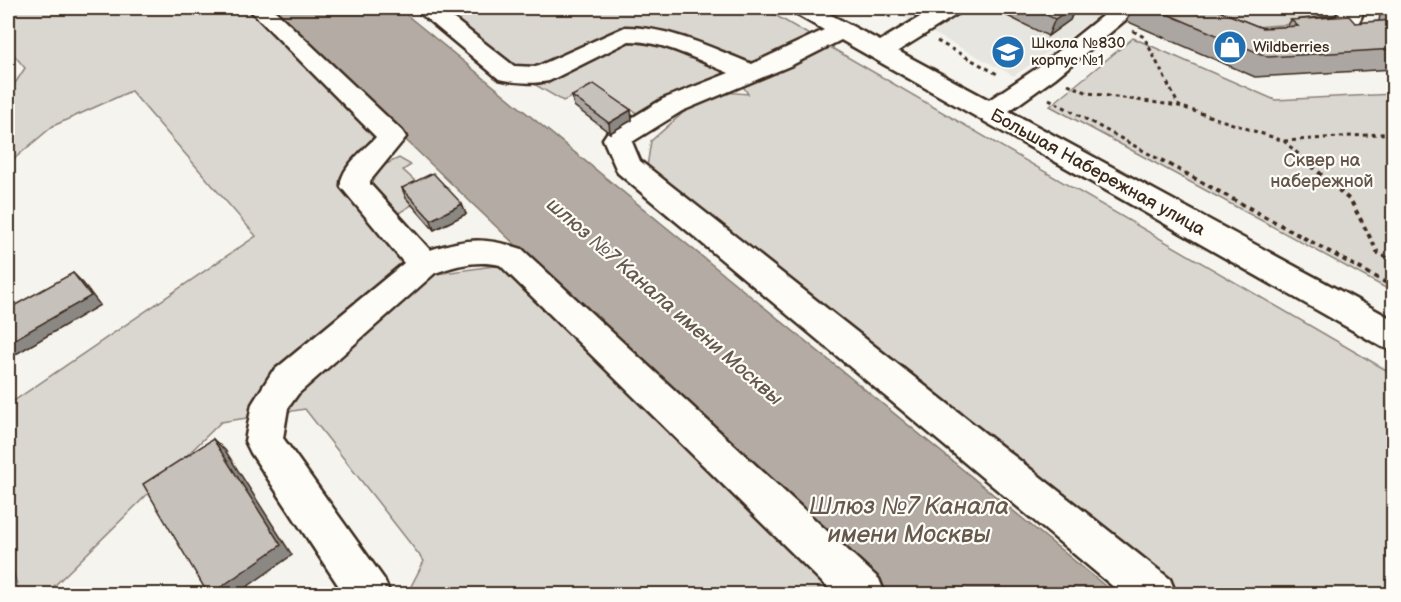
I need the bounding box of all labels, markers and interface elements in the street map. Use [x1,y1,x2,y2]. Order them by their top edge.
shop icon: Wildberries [1212,29,1248,65]
school or university icon: Школа №830 корпус №1 [990,34,1026,70]
place label: Школа №830 корпус №1 [1031,34,1125,70]
place label: Wildberries [1253,38,1330,57]
street label: Большая Набережная улица [987,105,1209,241]
park label: Сквер на набережной [1270,150,1374,192]
water label: шлюз №7 Канала имени Москвы [542,193,788,411]
water label: Шлюз №7 Канала имени Москвы [809,492,1009,549]

